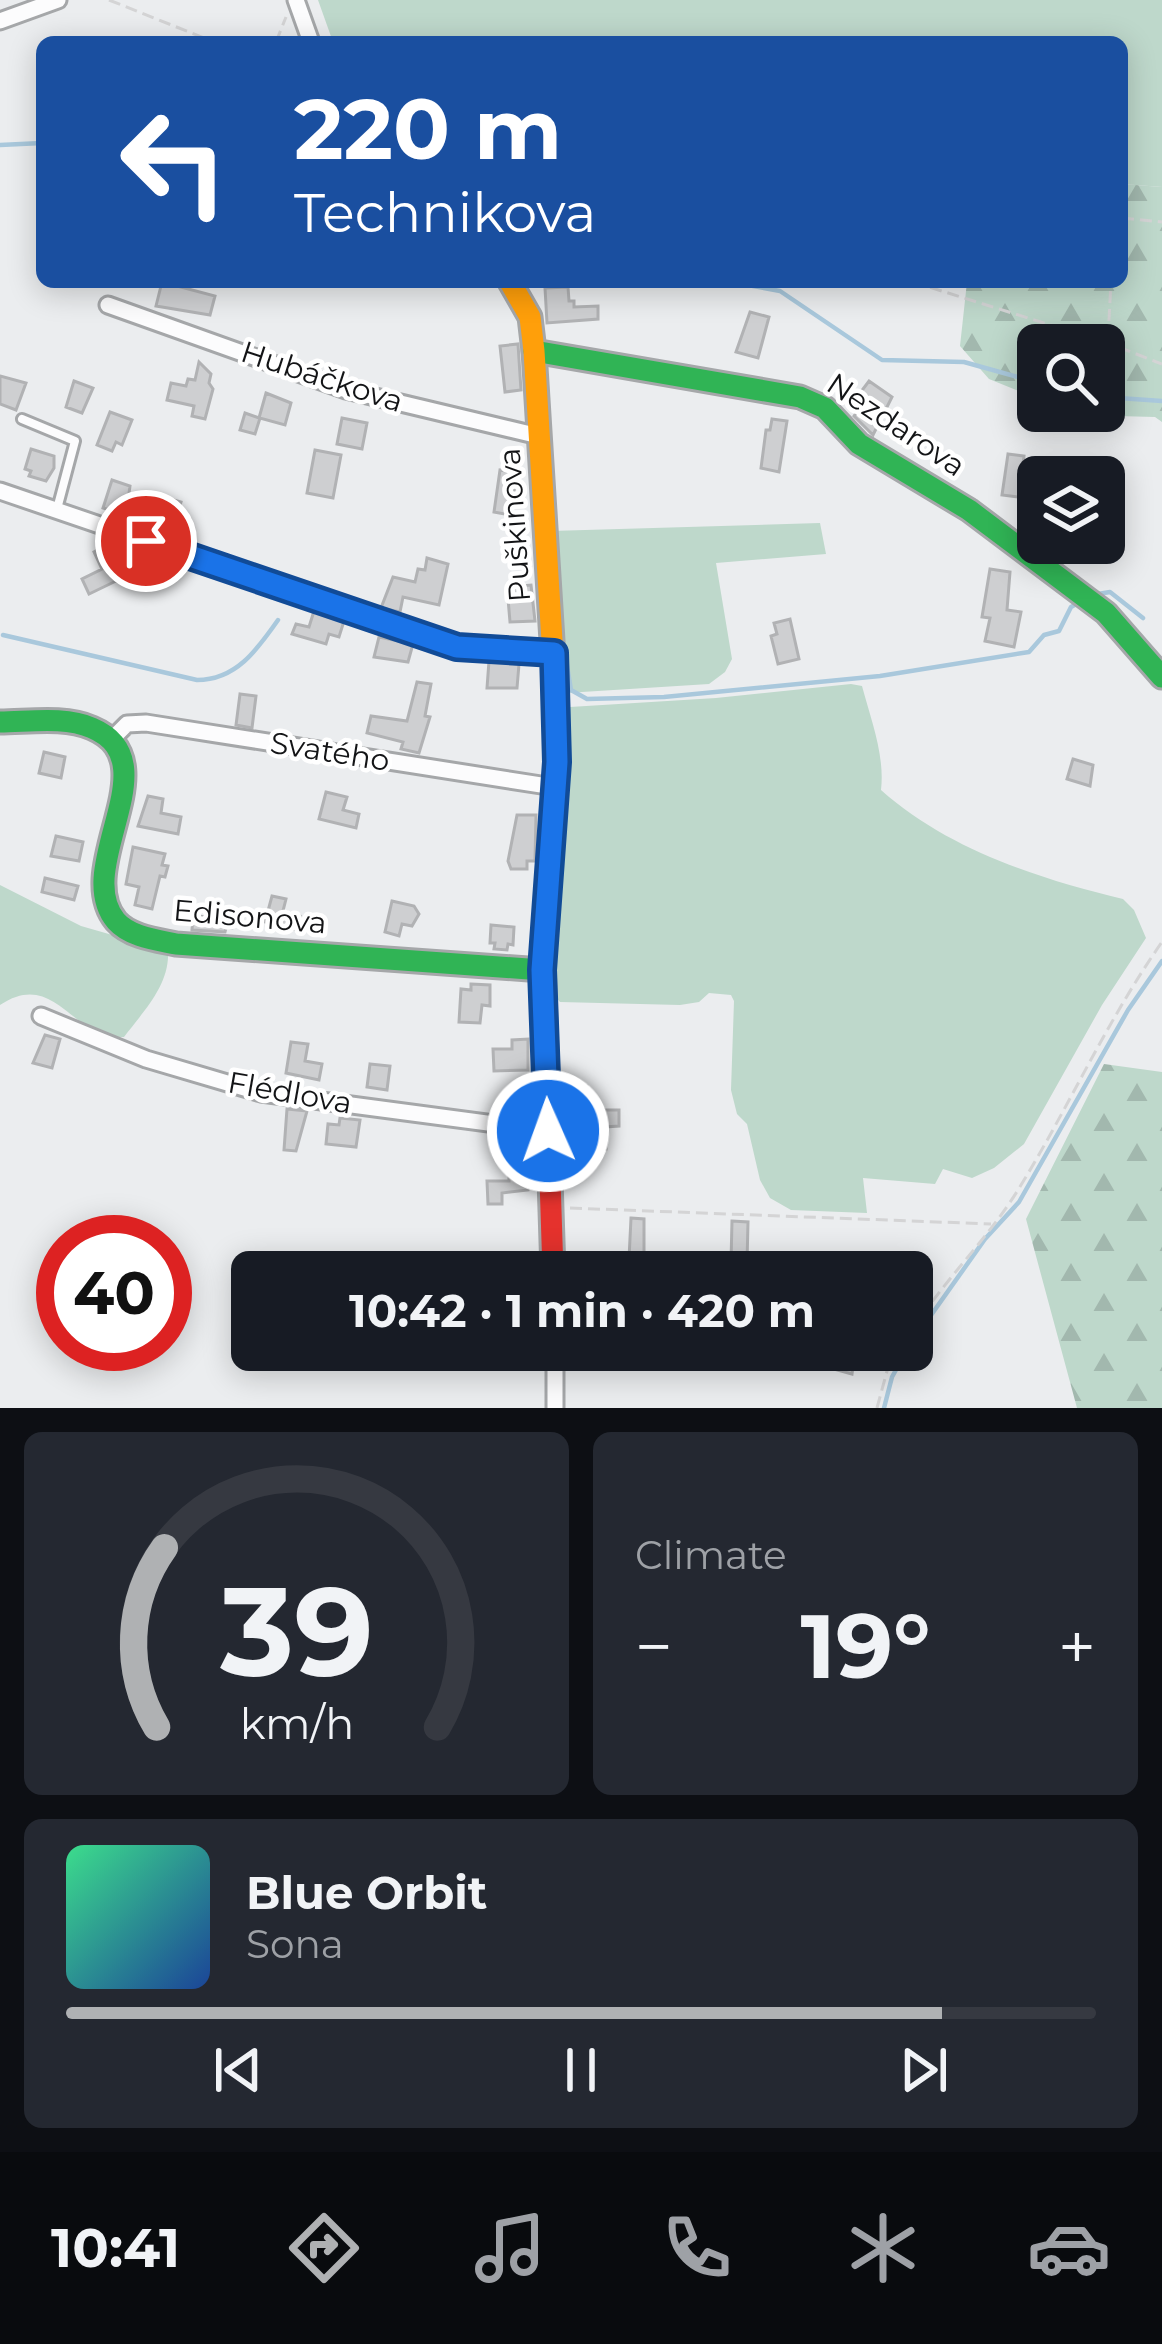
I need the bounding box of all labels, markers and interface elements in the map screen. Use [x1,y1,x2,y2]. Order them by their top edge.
text: 220 m [294,78,562,180]
icon: left [96,84,252,240]
text: Technikova [294,180,596,246]
map controls [1017,324,1125,564]
button: search [1017,324,1125,432]
street label: Hubáčkova [236,333,408,420]
street label: Nezdarova [820,365,972,484]
street label: Puškinova [491,447,538,603]
button: layers [1017,456,1125,564]
pin [95,490,197,592]
icon: arrive [113,508,179,574]
street label: Svatého [268,724,392,779]
street label: Edisonova [172,891,328,942]
street label: Flédlova [225,1063,355,1122]
position arrow [485,1068,611,1194]
speed limit sign: 40 [36,1215,192,1371]
text: 10:42 · 1 min · 420 m [349,1283,815,1338]
text: Climate [635,1531,787,1579]
text: 39 [219,1555,373,1707]
text: 19° [800,1591,931,1701]
text: − [635,1606,673,1687]
text: + [1058,1606,1096,1687]
text: km/h [239,1696,354,1749]
text: Blue Orbit [246,1865,487,1920]
text: Sona [246,1920,344,1968]
icon: previous [205,2037,271,2103]
icon: pause [548,2037,614,2103]
icon: next [891,2037,957,2103]
icon: directions [282,2206,366,2290]
icon: music [468,2206,552,2290]
icon: phone [655,2206,739,2290]
icon: climate [841,2206,925,2290]
icon: car [1027,2206,1111,2290]
text: 10:41 [51,2215,180,2281]

